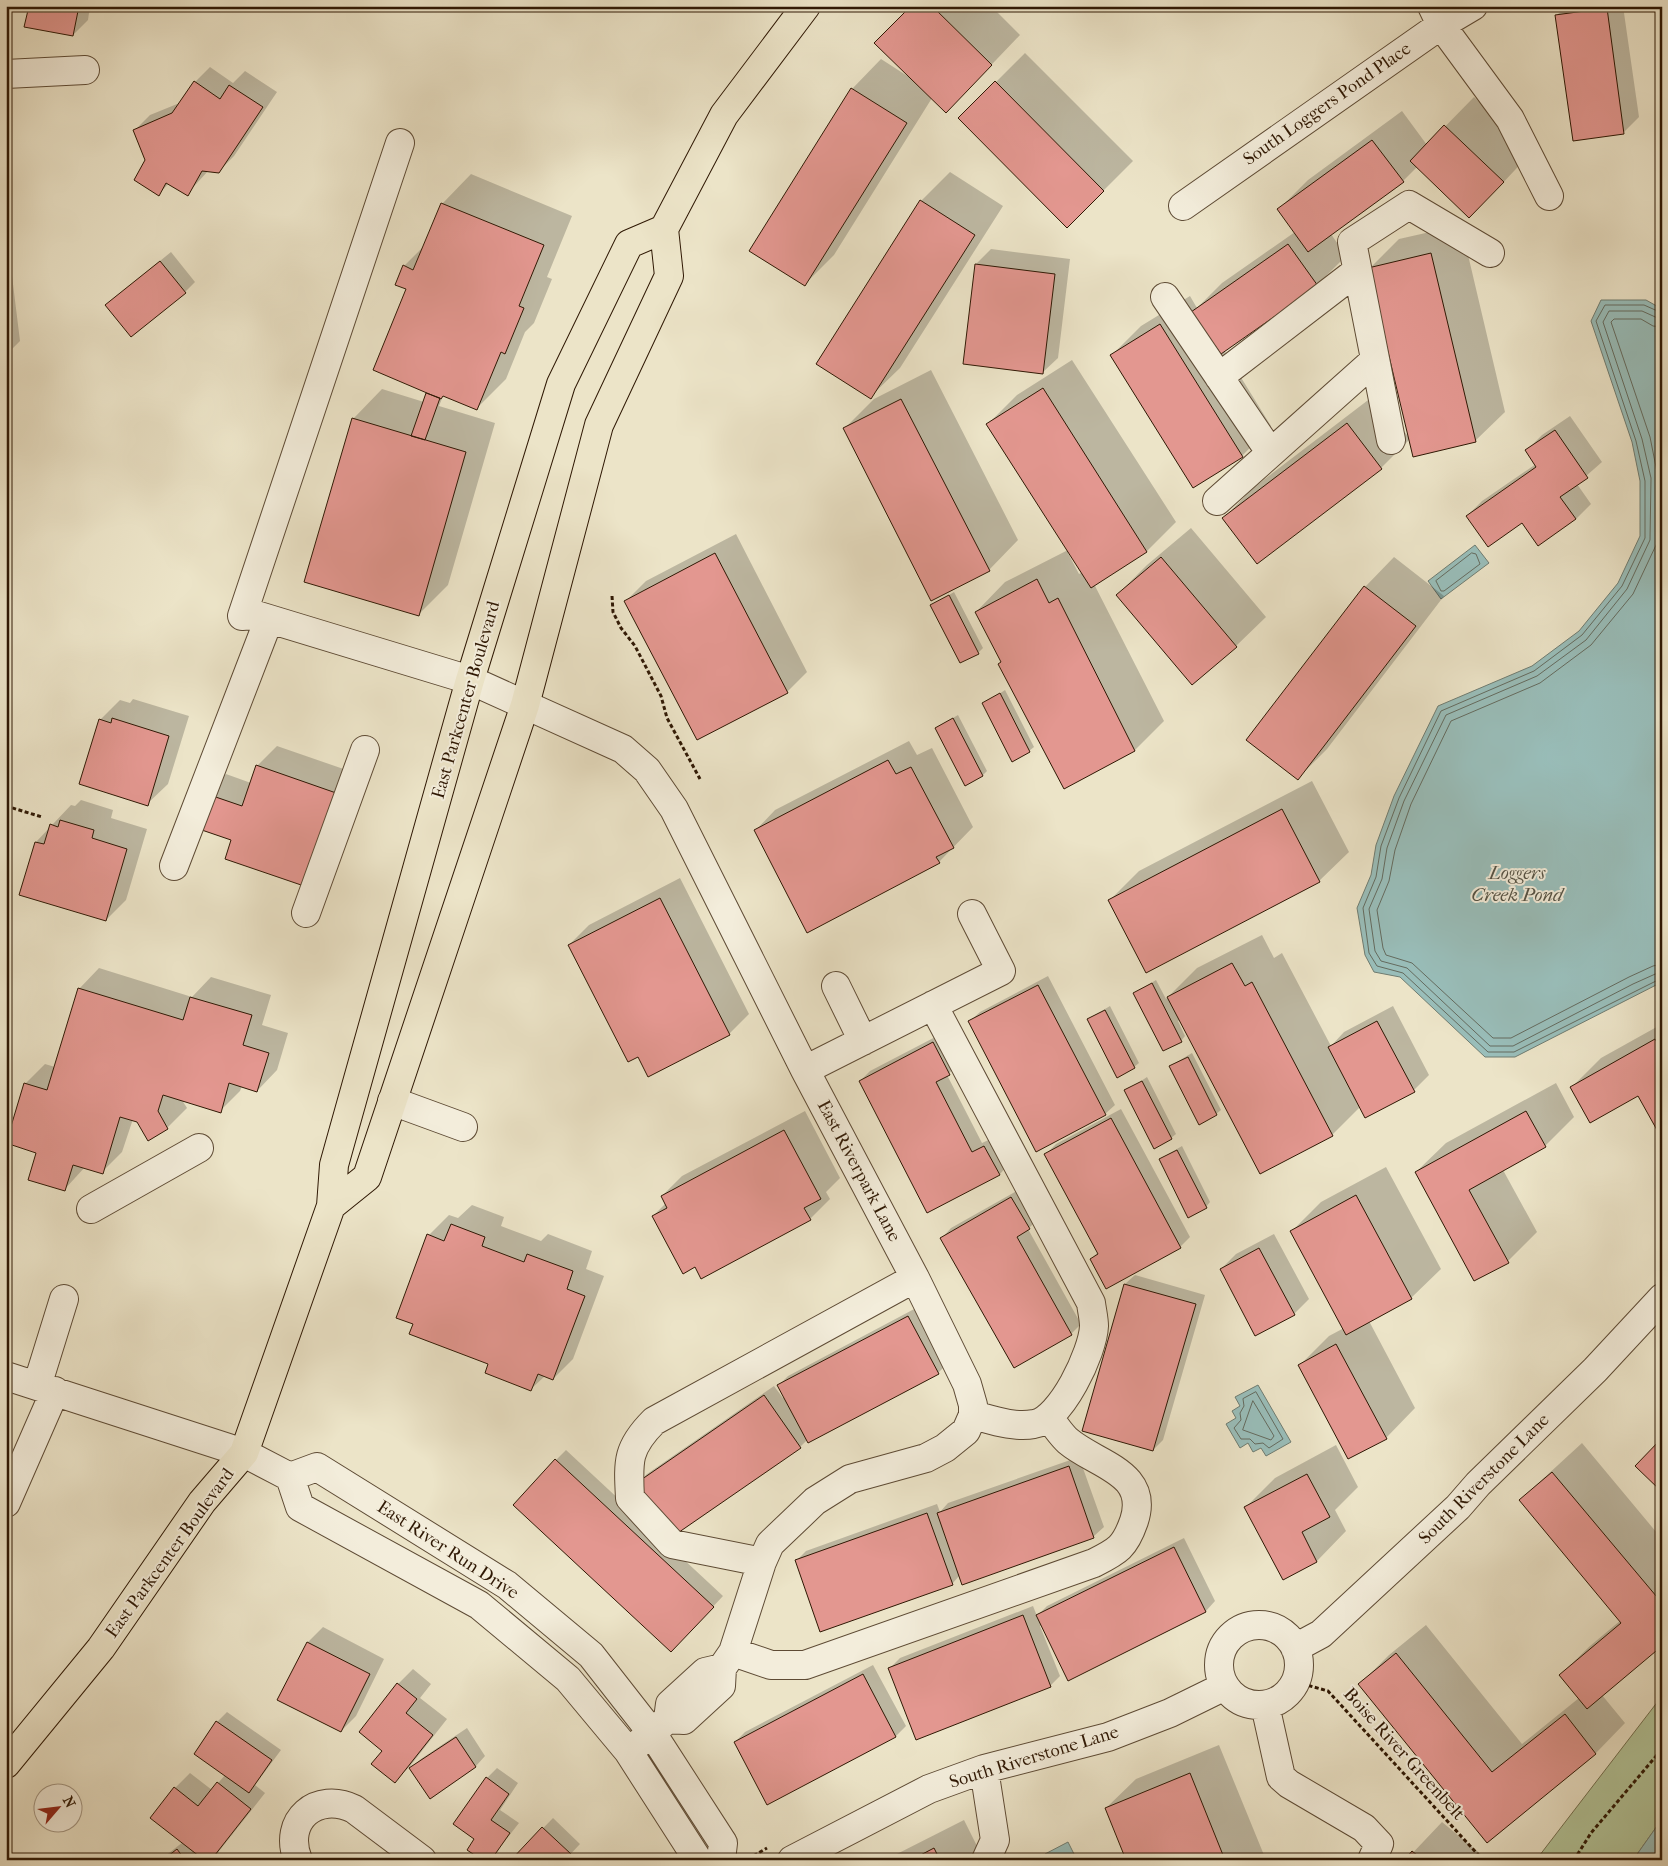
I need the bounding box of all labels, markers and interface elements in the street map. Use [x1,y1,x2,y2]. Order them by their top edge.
street label: South Loggers Pond Place [1239,38,1415,170]
street label: East Parkcenter Boulevard [428,599,504,801]
water label: Loggers Creek Pond [1471,862,1565,906]
street label: East Riverpark Lane [813,1097,905,1245]
street label: South Riverstone Lane [1414,1409,1554,1549]
street label: East Parkcenter Boulevard [101,1464,239,1642]
street label: East River Run Drive [373,1496,523,1604]
street label: Boise River Greenbelt [1339,1684,1469,1825]
street label: South Riverstone Lane [947,1721,1121,1793]
north arrow [32,1784,82,1834]
text: N [59,1793,79,1811]

